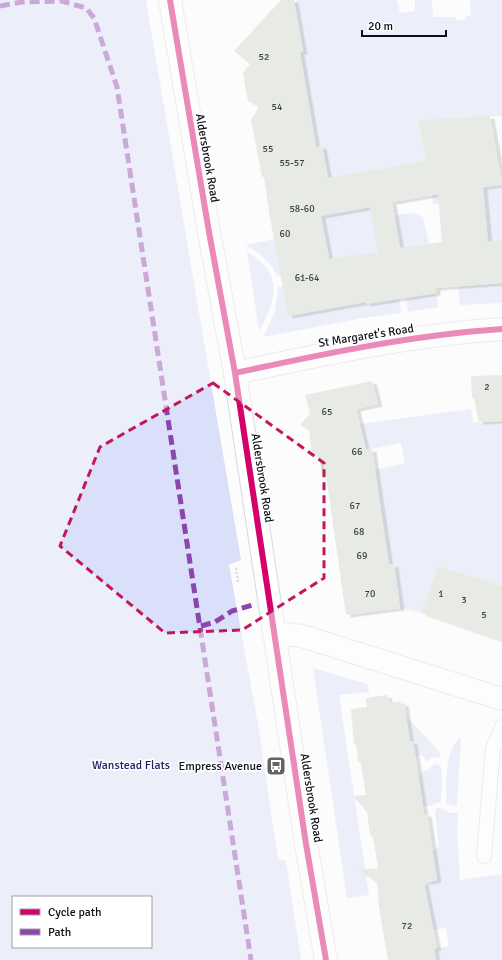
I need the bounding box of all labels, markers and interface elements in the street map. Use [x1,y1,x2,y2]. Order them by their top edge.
scale bar [362,12,446,38]
text: 20 m [368,19,393,34]
house number: 52 [259,51,269,63]
house number: 54 [272,101,283,113]
street label: Aldersbrook Road [192,112,222,204]
house number: 55 [263,143,273,155]
house number: 55-57 [279,157,305,169]
house number: 58-60 [289,203,315,215]
house number: 60 [280,228,290,240]
house number: 61-64 [295,272,320,284]
street label: St Margaret's Road [317,321,415,351]
house number: 2 [484,381,490,393]
house number: 65 [322,406,332,418]
street label: Aldersbrook Road [248,432,276,524]
house number: 66 [352,446,362,458]
house number: 67 [350,500,360,512]
house number: 68 [354,526,364,538]
house number: 69 [357,550,367,562]
house number: 70 [365,588,375,600]
house number: 1 [438,588,444,600]
house number: 3 [461,594,467,606]
house number: 5 [481,609,487,621]
street label: Aldersbrook Road [297,752,325,844]
bus stop icon: Empress Avenue [265,755,287,777]
park label: Wanstead Flats [92,758,170,773]
place label: Empress Avenue [178,759,262,774]
legend [12,896,152,948]
text: Cycle path [48,905,101,920]
house number: 72 [402,920,412,932]
text: Path [48,925,71,940]

